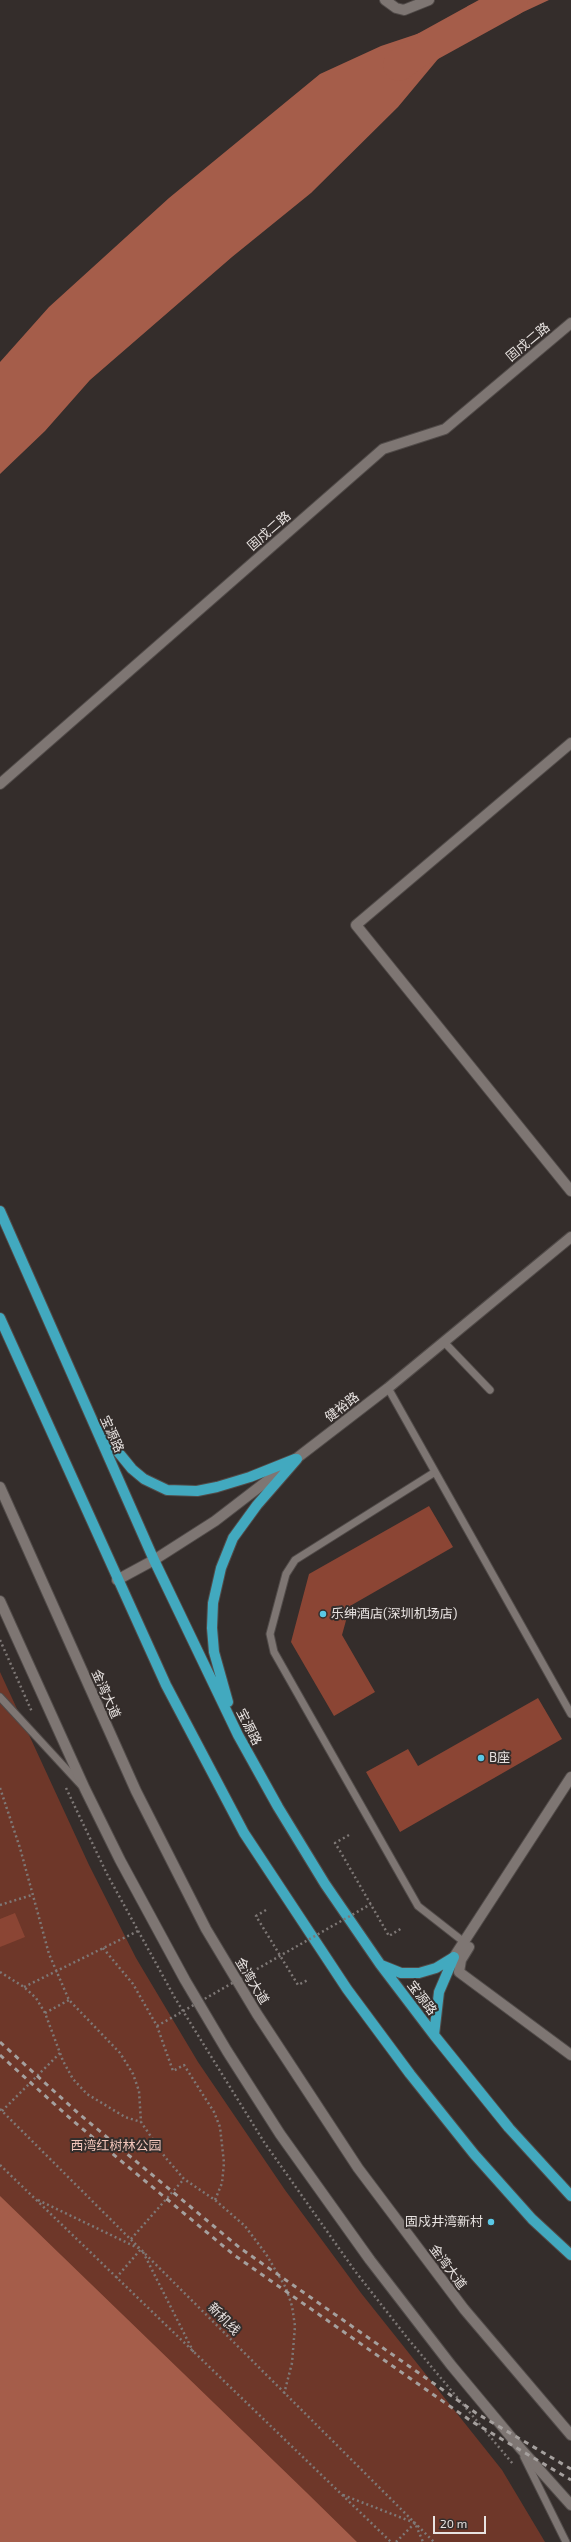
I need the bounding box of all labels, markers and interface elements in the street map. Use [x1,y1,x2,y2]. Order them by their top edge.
street label: 固戍二路 [503,319,553,365]
street label: 固戍二路 [244,508,294,554]
street label: 健裕路 [322,1389,362,1425]
street label: 宝源路 [97,1413,127,1455]
place label: 乐绅酒店(深圳机场店) [331,1606,457,1622]
marker: 乐绅酒店(深圳机场店) [318,1609,328,1619]
street label: 金湾大道 [88,1667,124,1721]
street label: 宝源路 [233,1706,265,1748]
place label: B座 [489,1750,510,1766]
marker: B座 [476,1753,486,1763]
street label: 金湾大道 [232,1955,272,2007]
street label: 宝源路 [404,1978,440,2018]
park label: 西湾红树林公园 [71,2138,161,2154]
place label: 固戍井湾新村 [405,2214,483,2230]
marker: 固戍井湾新村 [486,2217,496,2227]
street label: 金湾大道 [426,2242,470,2292]
street label: 新机线 [205,2300,243,2338]
scale bar [435,2508,488,2534]
text: 20 m [440,2516,467,2530]

